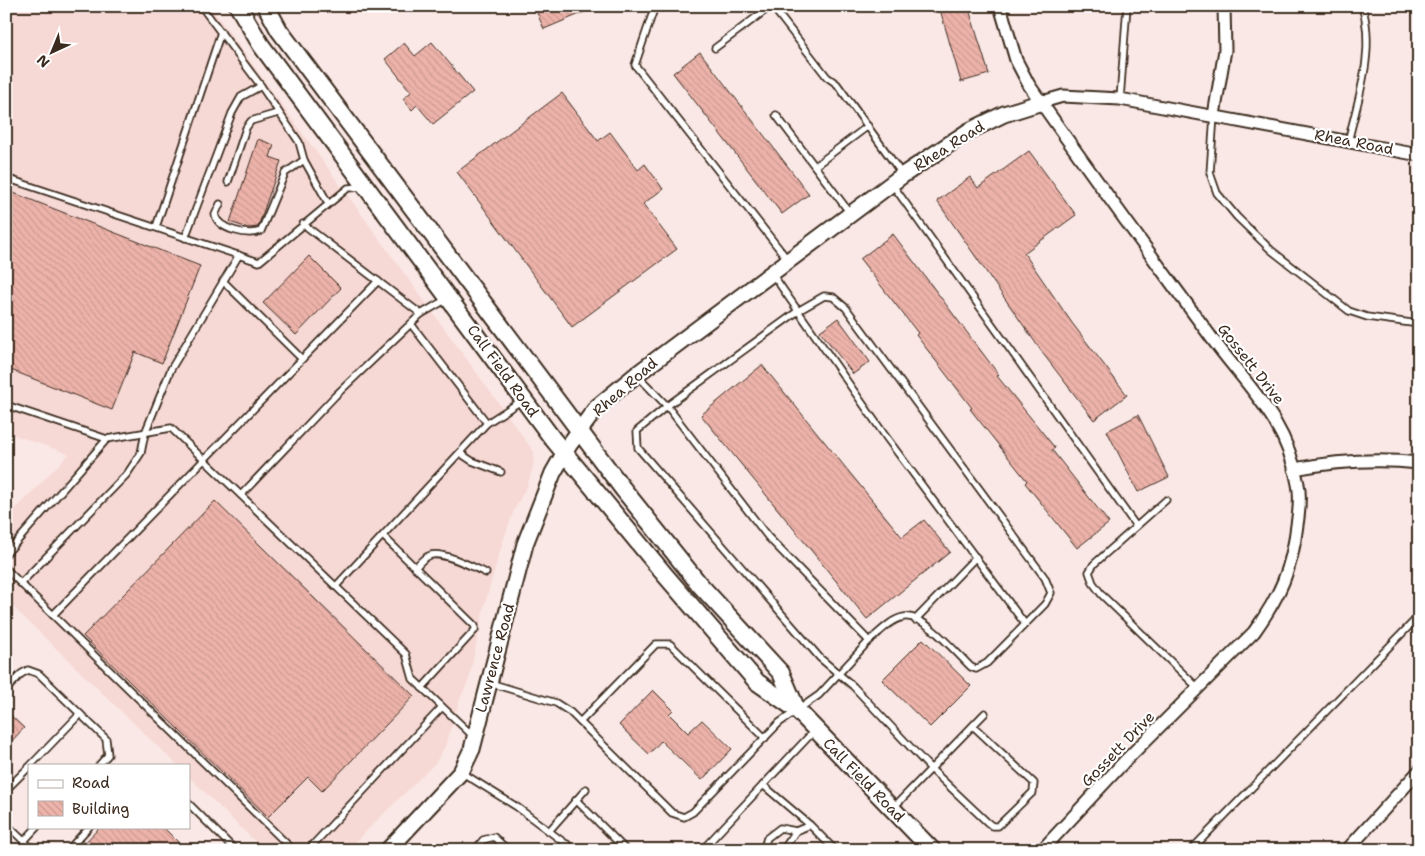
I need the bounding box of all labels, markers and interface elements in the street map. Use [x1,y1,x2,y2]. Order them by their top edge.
north arrow [28,28,78,78]
text: N [33,51,53,72]
street label: Rhea Road [910,116,989,176]
street label: Rhea Road [1313,125,1396,160]
street label: Gossett Drive [1213,319,1289,409]
street label: Call Field Road [463,321,544,422]
street label: Rhea Road [588,353,662,421]
street label: Lawrence Road [471,601,519,715]
street label: Gossett Drive [1077,707,1159,791]
street label: Call Field Road [819,734,910,827]
legend [28,764,190,828]
text: Road [72,773,110,793]
text: Building [72,799,129,819]

